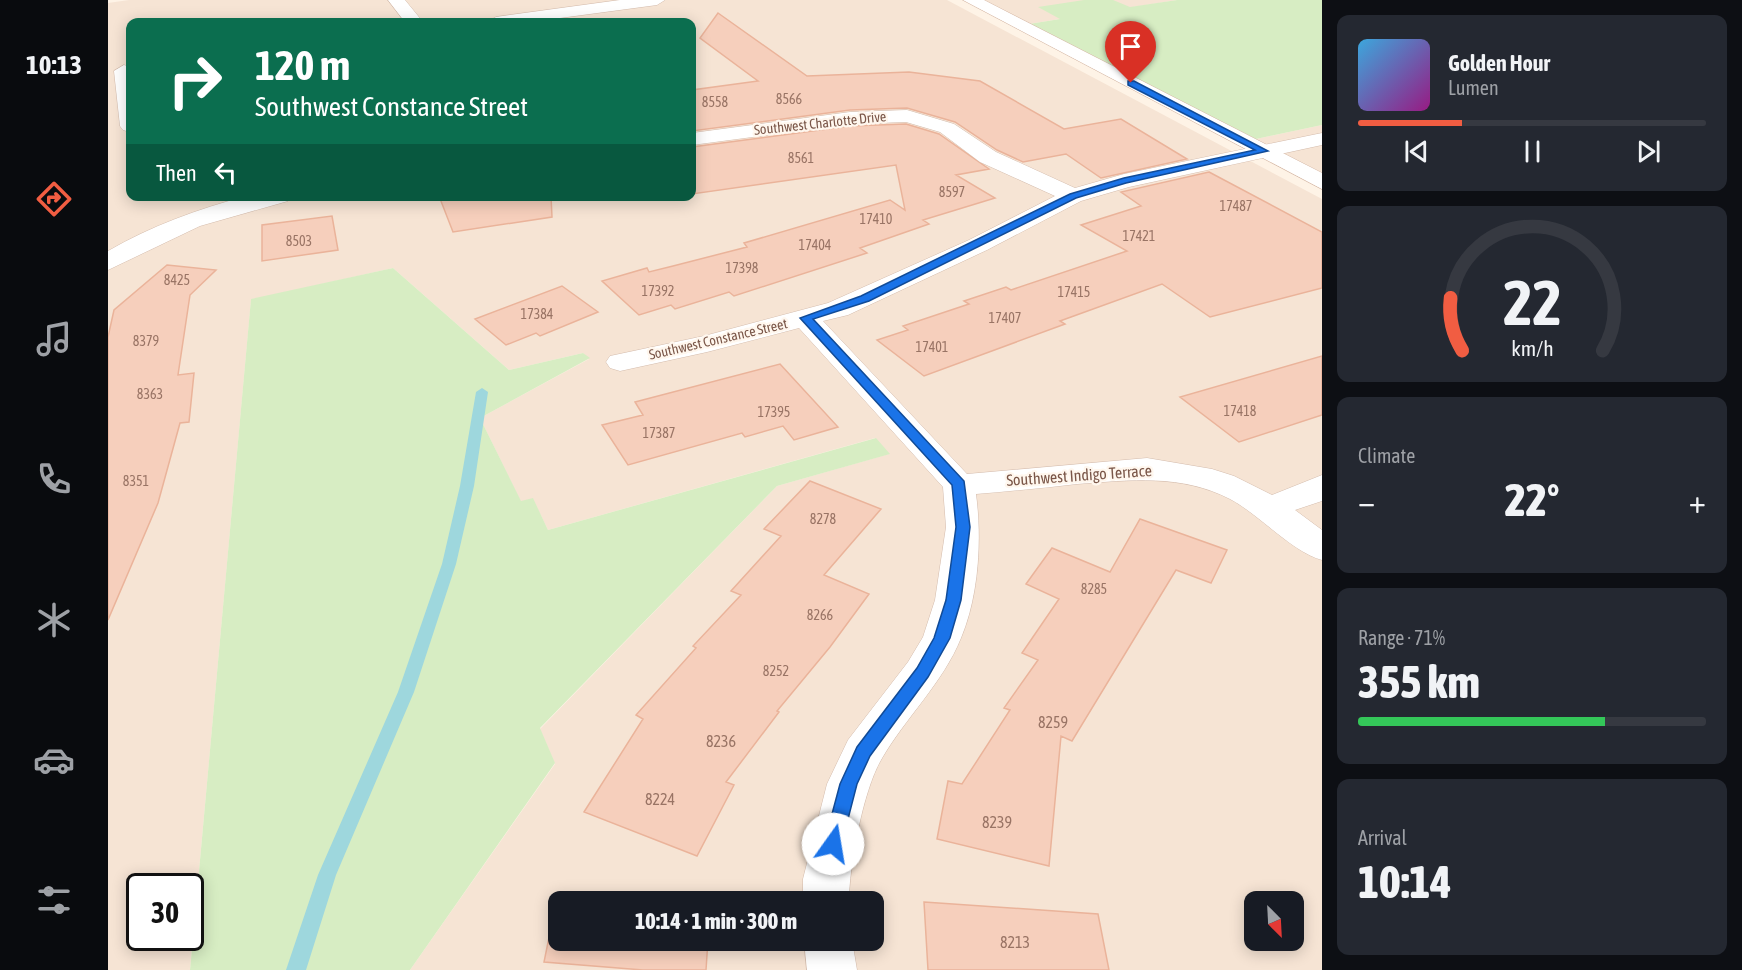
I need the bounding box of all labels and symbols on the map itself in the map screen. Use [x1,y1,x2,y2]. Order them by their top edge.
pin [1105,21,1156,83]
house number: 8566 [776,91,803,107]
house number: 8558 [702,94,729,110]
street label: Southwest Charlotte Drive [753,108,887,138]
house number: 8561 [788,150,814,166]
house number: 8597 [939,184,965,200]
house number: 17487 [1220,198,1252,214]
house number: 17410 [860,211,893,227]
house number: 17421 [1123,228,1155,244]
house number: 8503 [286,233,312,249]
house number: 17404 [799,237,832,253]
house number: 17398 [726,260,759,276]
house number: 8425 [164,272,190,288]
house number: 17392 [642,283,674,299]
house number: 17415 [1058,284,1090,300]
house number: 17384 [521,306,554,322]
house number: 17407 [989,310,1021,326]
street label: Southwest Constance Street [647,315,789,363]
house number: 8379 [133,333,159,349]
house number: 17401 [916,339,948,355]
house number: 8363 [137,386,163,402]
house number: 17418 [1224,403,1257,419]
house number: 17395 [758,404,790,420]
house number: 17387 [643,425,675,441]
street label: Southwest Indigo Terrace [1006,461,1152,490]
house number: 8351 [123,473,149,489]
house number: 8278 [810,511,837,527]
house number: 8285 [1081,581,1107,597]
house number: 8266 [807,607,834,623]
house number: 8252 [763,663,789,679]
house number: 8259 [1038,713,1068,731]
house number: 8236 [706,732,736,750]
house number: 8224 [645,790,675,808]
position arrow [801,812,865,876]
house number: 8239 [982,813,1012,831]
speed limit sign: 30 [126,873,204,951]
north arrow [1244,891,1304,951]
house number: 8213 [1000,933,1030,951]

